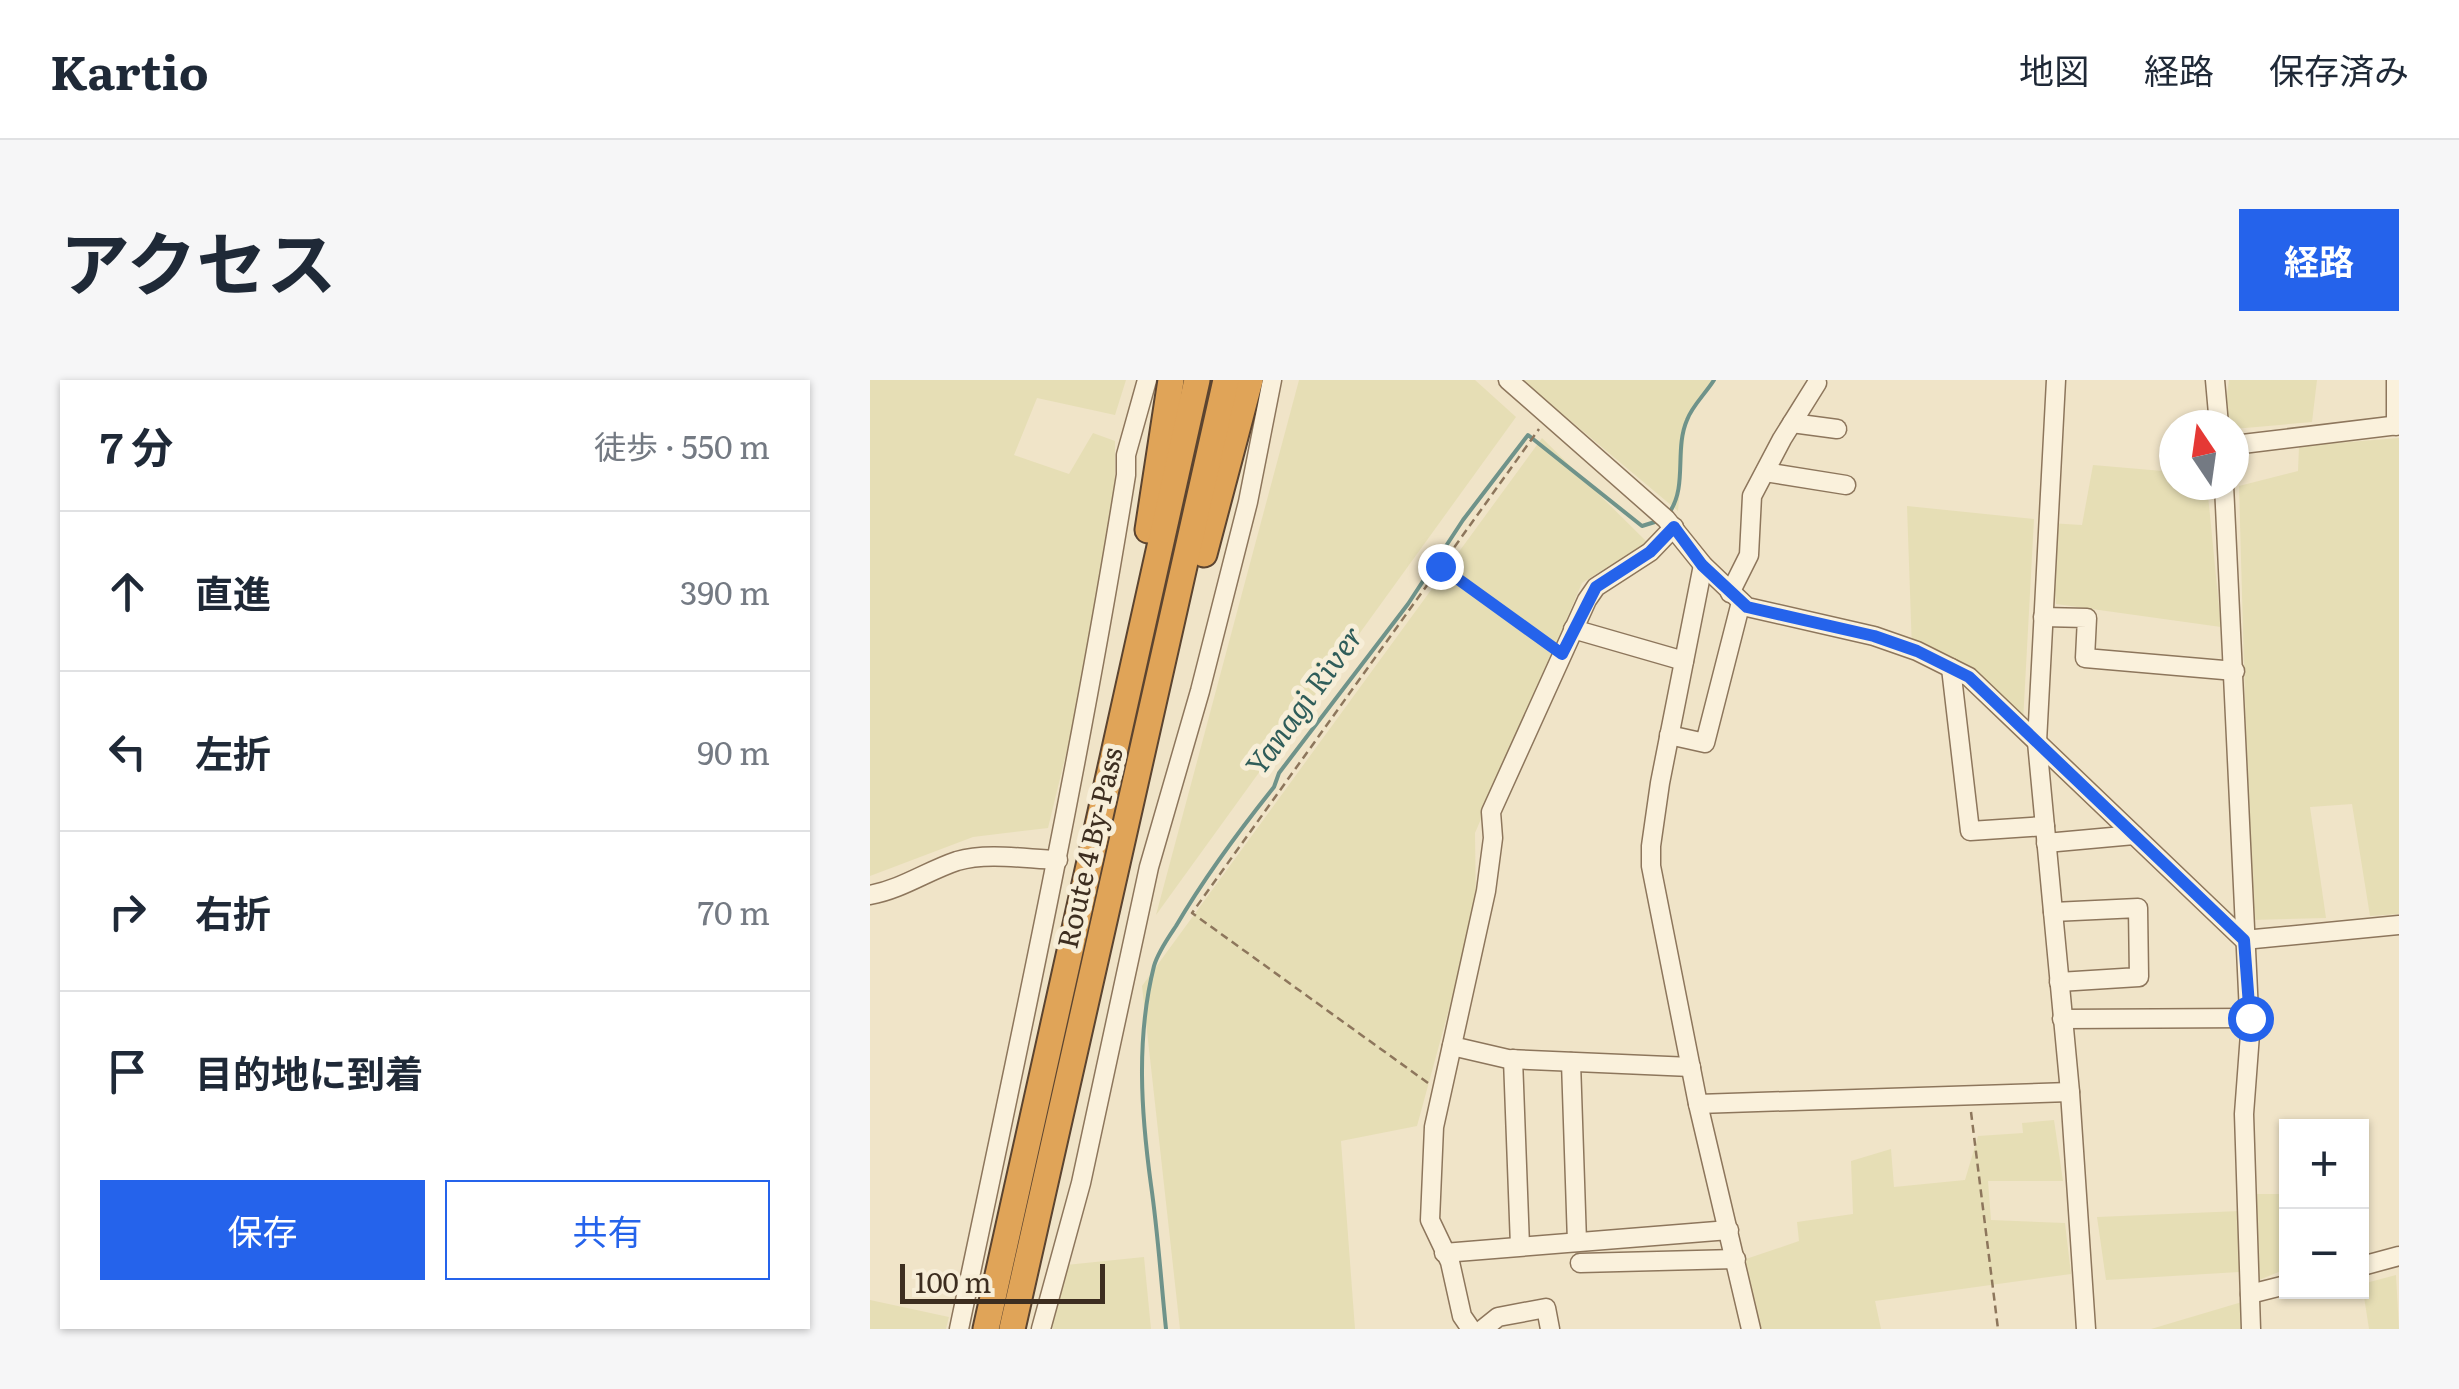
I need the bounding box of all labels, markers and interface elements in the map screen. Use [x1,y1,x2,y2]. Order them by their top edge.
text: Kartio [50,34,209,105]
text: 地図 [2019,43,2089,95]
text: 経路 [2144,43,2214,95]
text: 保存済み [2269,43,2409,95]
text: アクセス [60,208,337,312]
button: 経路 [2239,209,2399,311]
north arrow [2159,410,2249,500]
text: 7 分 [100,414,173,476]
text: 徒歩 · 550 m [594,421,770,469]
route end [1418,544,1464,590]
text: 直進 [195,563,271,620]
icon: ahead [100,564,155,619]
text: 390 m [680,567,770,615]
water label: Yanagi River [1233,615,1372,783]
text: 左折 [195,723,271,780]
icon: left [100,724,155,779]
text: 90 m [697,727,770,775]
street label: Route 4 By-Pass [1044,743,1132,952]
text: 右折 [195,883,271,940]
icon: right [100,884,155,939]
text: 70 m [698,887,770,935]
route start [2228,996,2274,1042]
text: 目的地に到着 [195,1043,423,1100]
icon: arrive [100,1044,155,1099]
map controls [2279,1119,2369,1299]
button: + [2279,1119,2369,1209]
button: 保存 [100,1180,425,1280]
button: 共有 [445,1180,770,1280]
button: − [2279,1209,2369,1299]
scale bar [900,1259,1105,1304]
text: 100 m [915,1260,992,1302]

